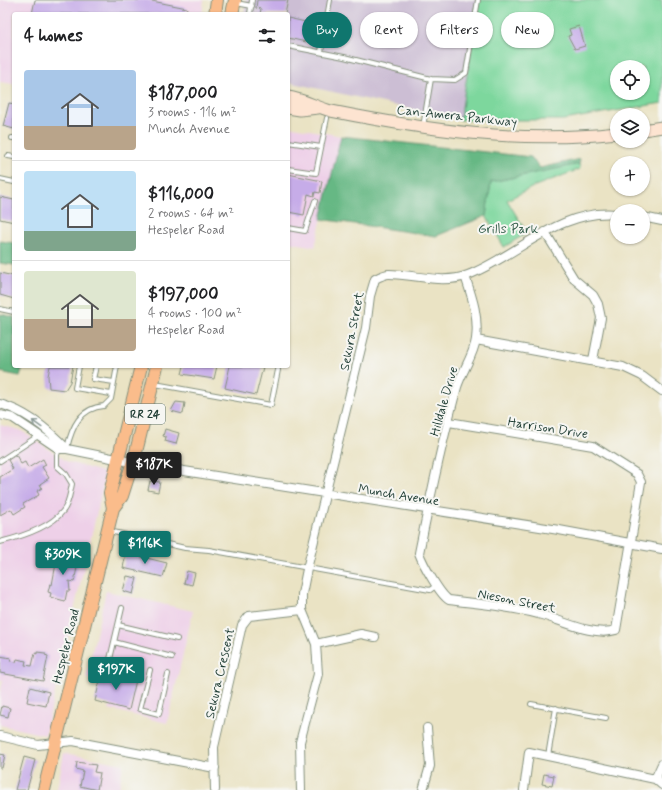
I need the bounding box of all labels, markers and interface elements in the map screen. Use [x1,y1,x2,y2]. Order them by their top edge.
chip: Buy [302,12,352,48]
chip: Rent [360,12,418,48]
chip: Filters [426,12,493,48]
chip: New [501,12,554,48]
text: 4 homes [24,25,83,47]
icon: filters [256,25,278,47]
map controls [610,60,650,244]
button: locate [610,60,650,100]
text: $187,000 [148,82,218,104]
icon: home [56,86,104,134]
street label: Can-Amera Parkway [396,102,518,131]
text: 3 rooms · 116 m² [148,104,237,121]
button: layers [610,108,650,148]
text: Munch Avenue [148,121,230,138]
button: + [610,156,650,196]
text: $116,000 [148,183,214,205]
icon: home [56,187,104,235]
button: − [610,204,650,244]
text: 2 rooms · 64 m² [148,205,234,222]
park label: Grills Park [478,221,539,238]
text: Hespeler Road [148,222,224,239]
text: $197,000 [148,283,218,305]
icon: home [56,287,104,335]
street label: Sekura Street [336,290,369,372]
text: 4 rooms · 100 m² [148,305,242,322]
text: Hespeler Road [148,322,224,339]
street label: Hilldale Drive [426,364,463,438]
road number: RR 24 [125,404,165,424]
street label: Harrison Drive [506,414,589,443]
one-way arrow [32,420,43,428]
pin: $187K [126,452,182,486]
text: $187K [135,456,173,473]
street label: Munch Avenue [357,481,441,510]
pin: $116K [117,531,173,565]
text: $116K [128,535,162,552]
pin: $309K [35,542,91,576]
text: $309K [45,546,81,563]
street label: Nieson Street [476,586,558,617]
street label: Hespeler Road [49,607,84,686]
street label: Sekura Crescent [202,626,239,720]
pin: $197K [88,657,144,691]
text: $197K [97,661,135,678]

